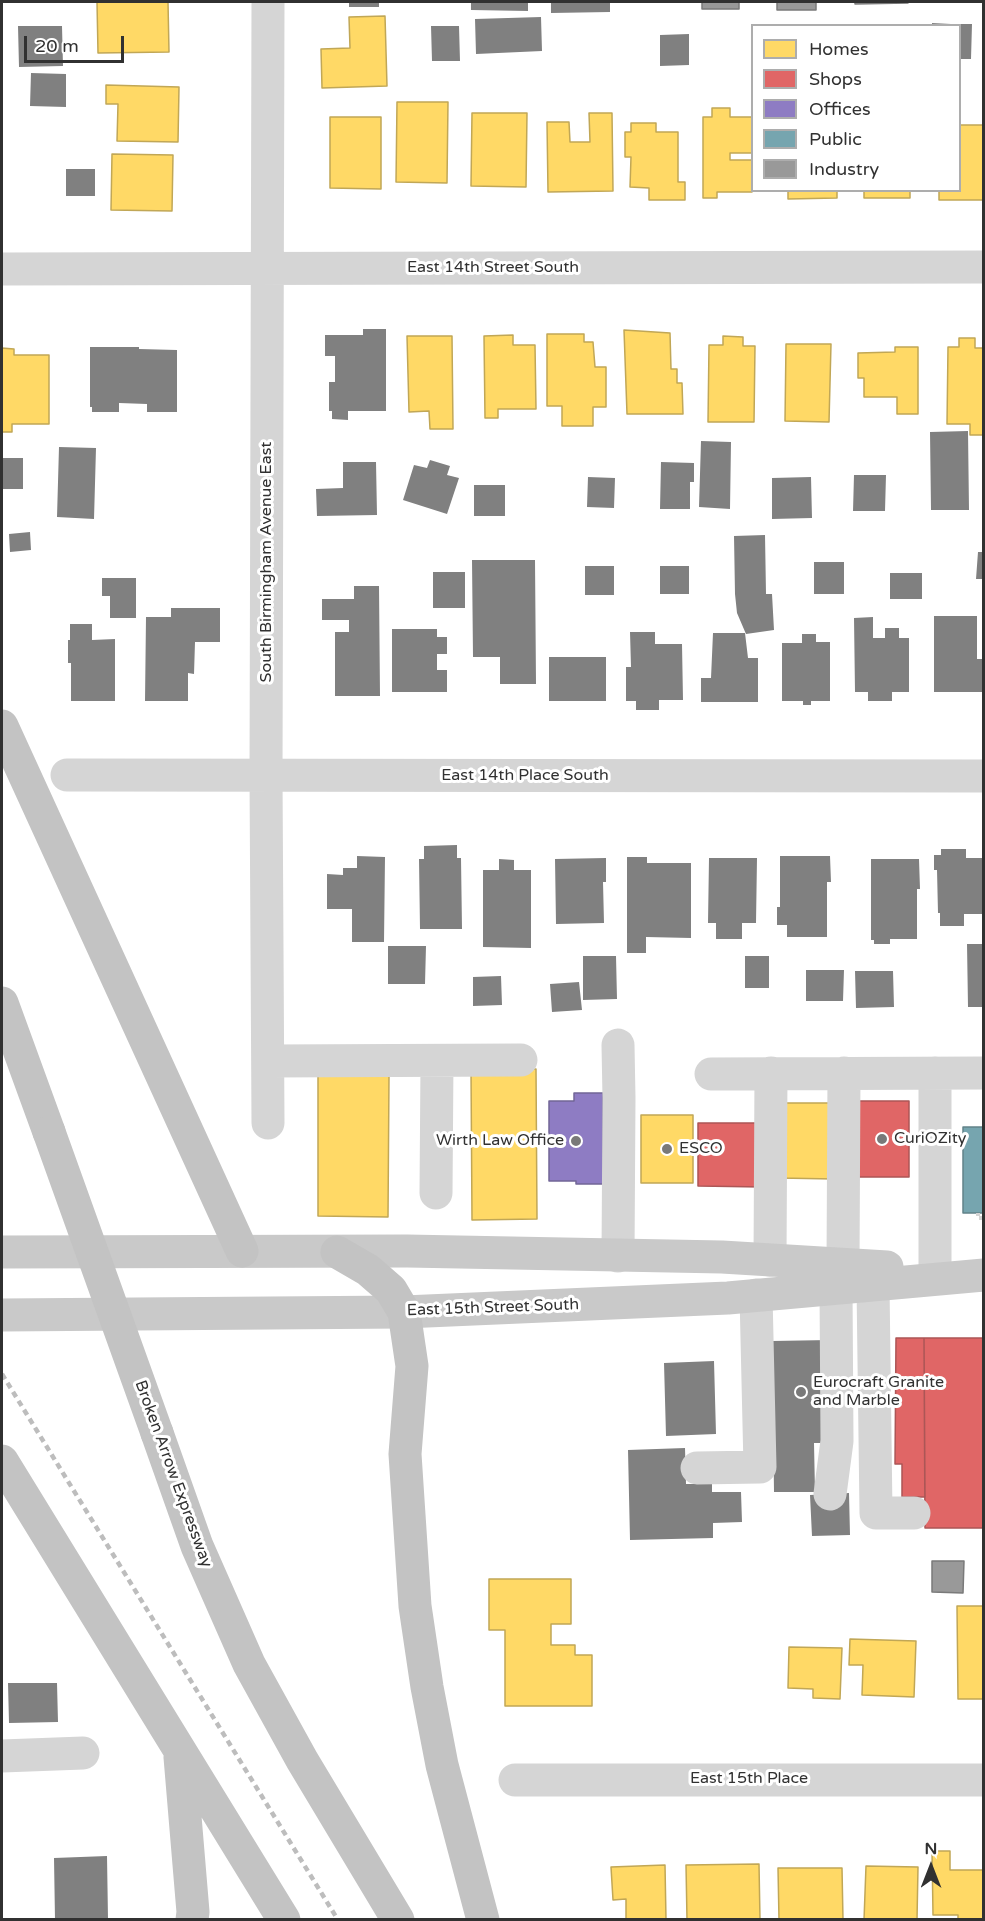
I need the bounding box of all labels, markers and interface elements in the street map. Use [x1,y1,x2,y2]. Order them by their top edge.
scale bar [27,24,128,62]
legend [751,24,961,192]
text: 20 m [35,35,79,57]
text: Homes [809,38,869,60]
text: Shops [809,68,862,90]
text: Offices [809,98,871,120]
text: Public [809,128,862,150]
text: Industry [809,158,879,180]
street label: East 14th Street South [407,258,579,278]
street label: South Birmingham Avenue East [257,442,277,682]
street label: East 14th Place South [441,766,609,786]
place label: CuriOZity [894,1129,966,1149]
place label: Wirth Law Office [436,1131,564,1151]
marker: CuriOZity [875,1132,889,1146]
marker: Wirth Law Office [569,1134,583,1148]
place label: ESCO [679,1139,723,1159]
marker: ESCO [660,1142,674,1156]
street label: East 15th Street South [407,1295,579,1321]
place label: Eurocraft Granite and Marble [813,1373,944,1411]
street label: Broken Arrow Expressway [130,1378,216,1570]
marker: Eurocraft Granite and Marble [794,1385,808,1399]
street label: East 15th Place [690,1769,808,1789]
north arrow [901,1837,961,1897]
text: N [925,1839,937,1859]

